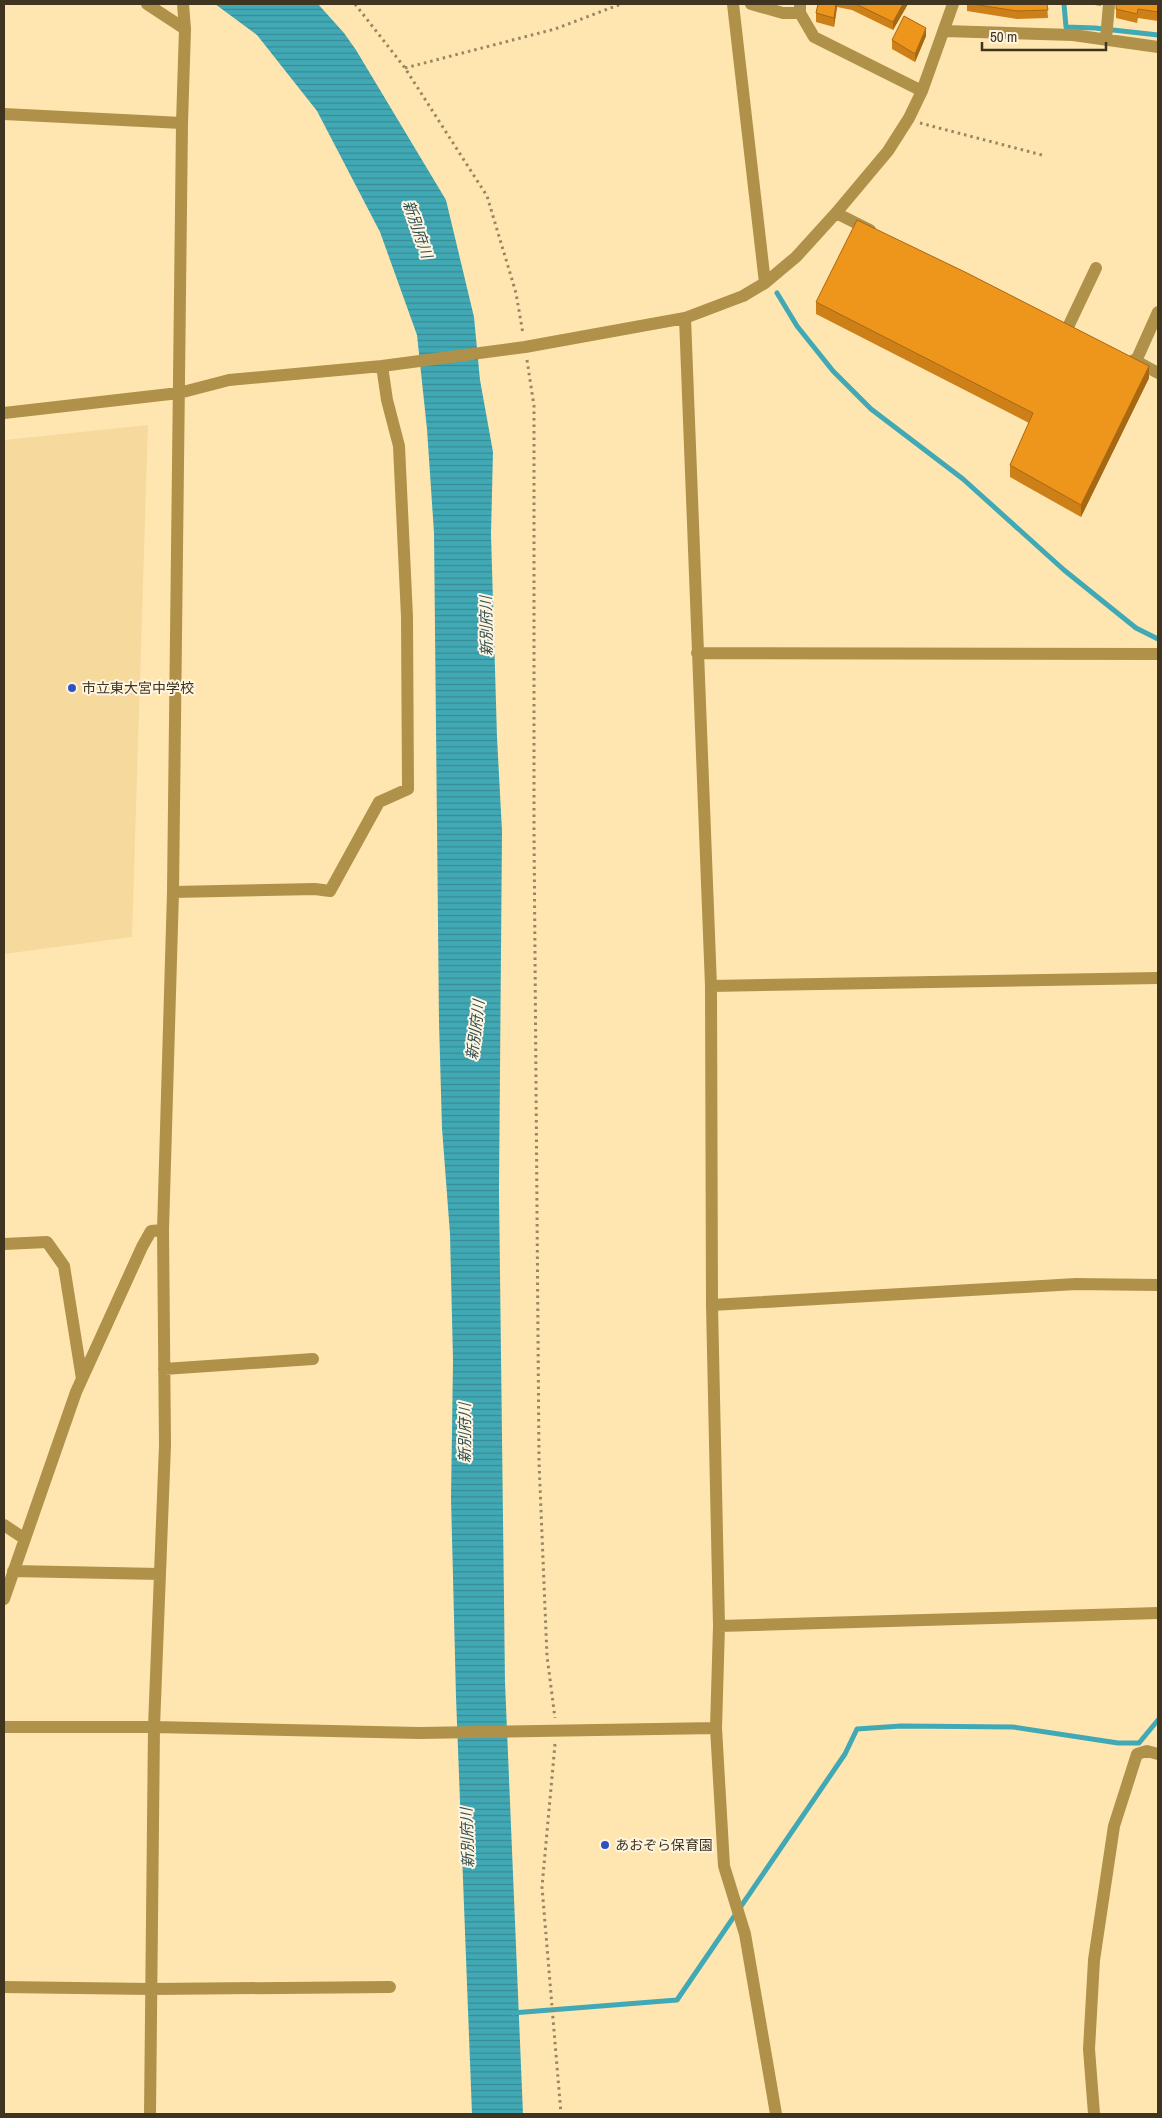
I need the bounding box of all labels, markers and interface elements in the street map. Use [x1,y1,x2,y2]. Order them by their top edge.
scale bar [982,20,1106,52]
text: 50 m [990,26,1017,47]
water label: 新別府川 [398,197,438,263]
water label: 新別府川 [475,594,497,656]
place label: 市立東大宮中学校 [82,679,194,697]
marker: 市立東大宮中学校 [66,682,78,694]
water label: 新別府川 [461,997,489,1061]
water label: 新別府川 [454,1401,475,1463]
water label: 新別府川 [455,1806,479,1868]
place label: あおぞら保育園 [615,1836,713,1854]
marker: あおぞら保育園 [599,1839,611,1851]

